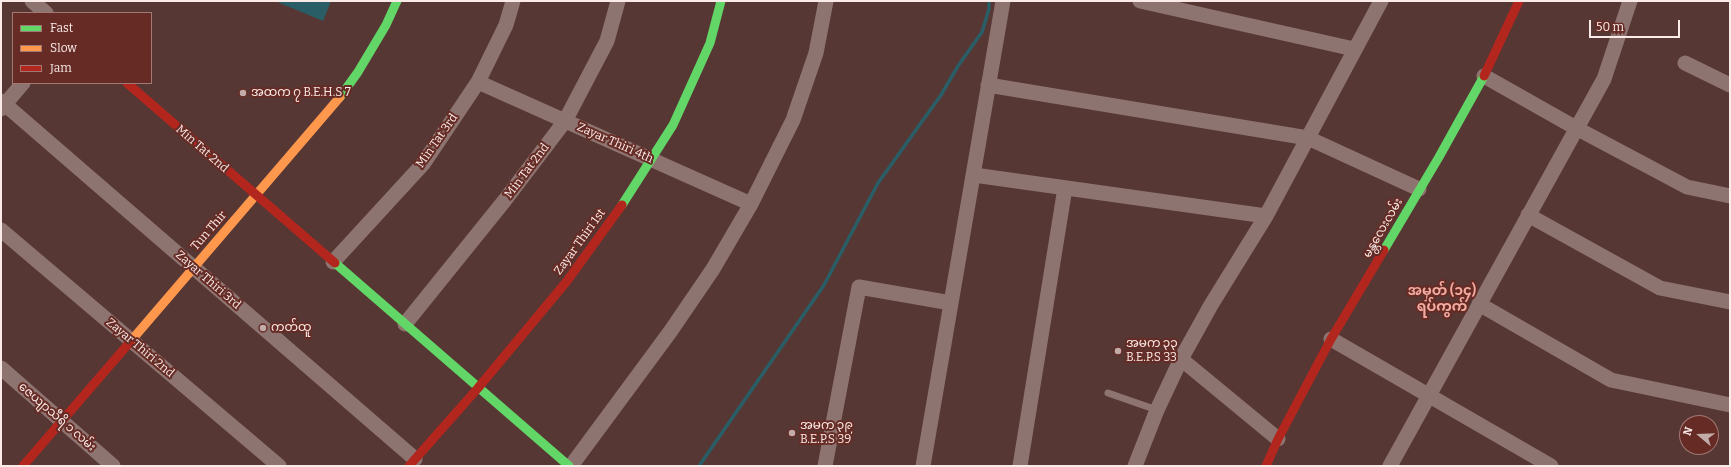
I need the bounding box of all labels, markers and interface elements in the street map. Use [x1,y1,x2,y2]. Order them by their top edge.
legend [12,12,152,84]
scale bar [1591,12,1682,38]
text: 50 m [1596,20,1624,34]
text: Fast [50,21,73,35]
text: Slow [50,41,77,55]
text: Jam [50,61,72,75]
place label: အထက ၇ B.E.H.S 7 [251,86,351,100]
marker: အထက ၇ B.E.H.S 7 [238,88,248,98]
street label: Min Tat 3rd [413,111,461,171]
street label: Zayar Thiri 4th [575,120,655,166]
street label: Min Tat 2nd [173,122,231,176]
street label: Min Tat 2nd [502,141,552,201]
street label: မန္တလေးလမ်း [1360,196,1406,260]
street label: Zayar Thiri 1st [551,206,609,278]
street label: Tun Thir [188,208,230,254]
street label: Zayar Thiri 3rd [172,248,244,312]
district label: အမှတ် (၁၄) ရပ်ကွက် [1408,283,1476,316]
street label: Zayar Thiri 2nd [103,315,177,381]
place label: ကတ်ထူ [271,321,311,335]
marker: ကတ်ထူ [258,323,268,333]
place label: အမက ၃၃ B.E.P.S 33 [1126,337,1178,365]
marker: အမက ၃၃ B.E.P.S 33 [1113,346,1123,356]
street label: ဇေယျာသီရိ ၁ လမ်း [15,380,99,454]
north arrow [1679,415,1719,455]
place label: အမက ၃၉ B.E.P.S 39 [800,419,853,447]
text: N [1681,425,1696,437]
marker: အမက ၃၉ B.E.P.S 39 [787,428,797,438]

